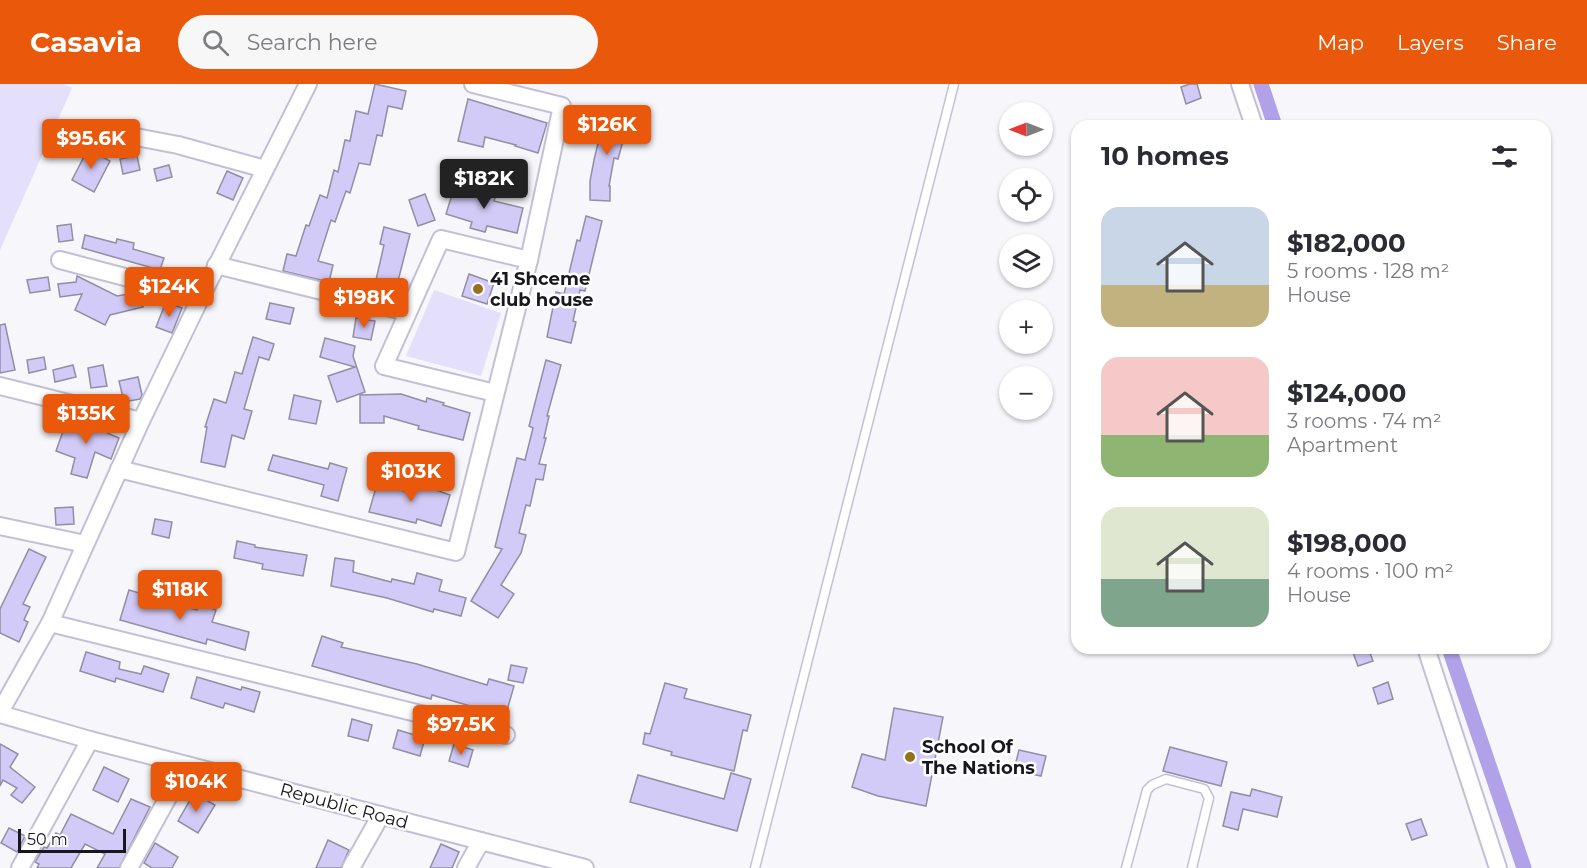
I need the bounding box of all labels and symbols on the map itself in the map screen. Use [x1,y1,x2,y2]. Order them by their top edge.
north arrow [999,102,1053,156]
pin: $126K [565,105,649,156]
pin: $95.6K [42,119,140,170]
pin: $182K [442,159,526,210]
pin: $124K [127,267,211,318]
place label: 41 Shceme club house [490,268,593,311]
pin: $198K [322,278,406,329]
marker: 41 Shceme club house [471,282,485,296]
pin: $135K [44,394,128,445]
pin: $103K [369,452,453,503]
pin: $118K [138,570,222,621]
pin: $97.5K [412,705,510,756]
place label: School Of The Nations [922,736,1035,779]
marker: School Of The Nations [903,750,917,764]
pin: $104K [154,762,238,813]
street label: Republic Road [277,778,411,834]
scale bar [18,826,126,854]

